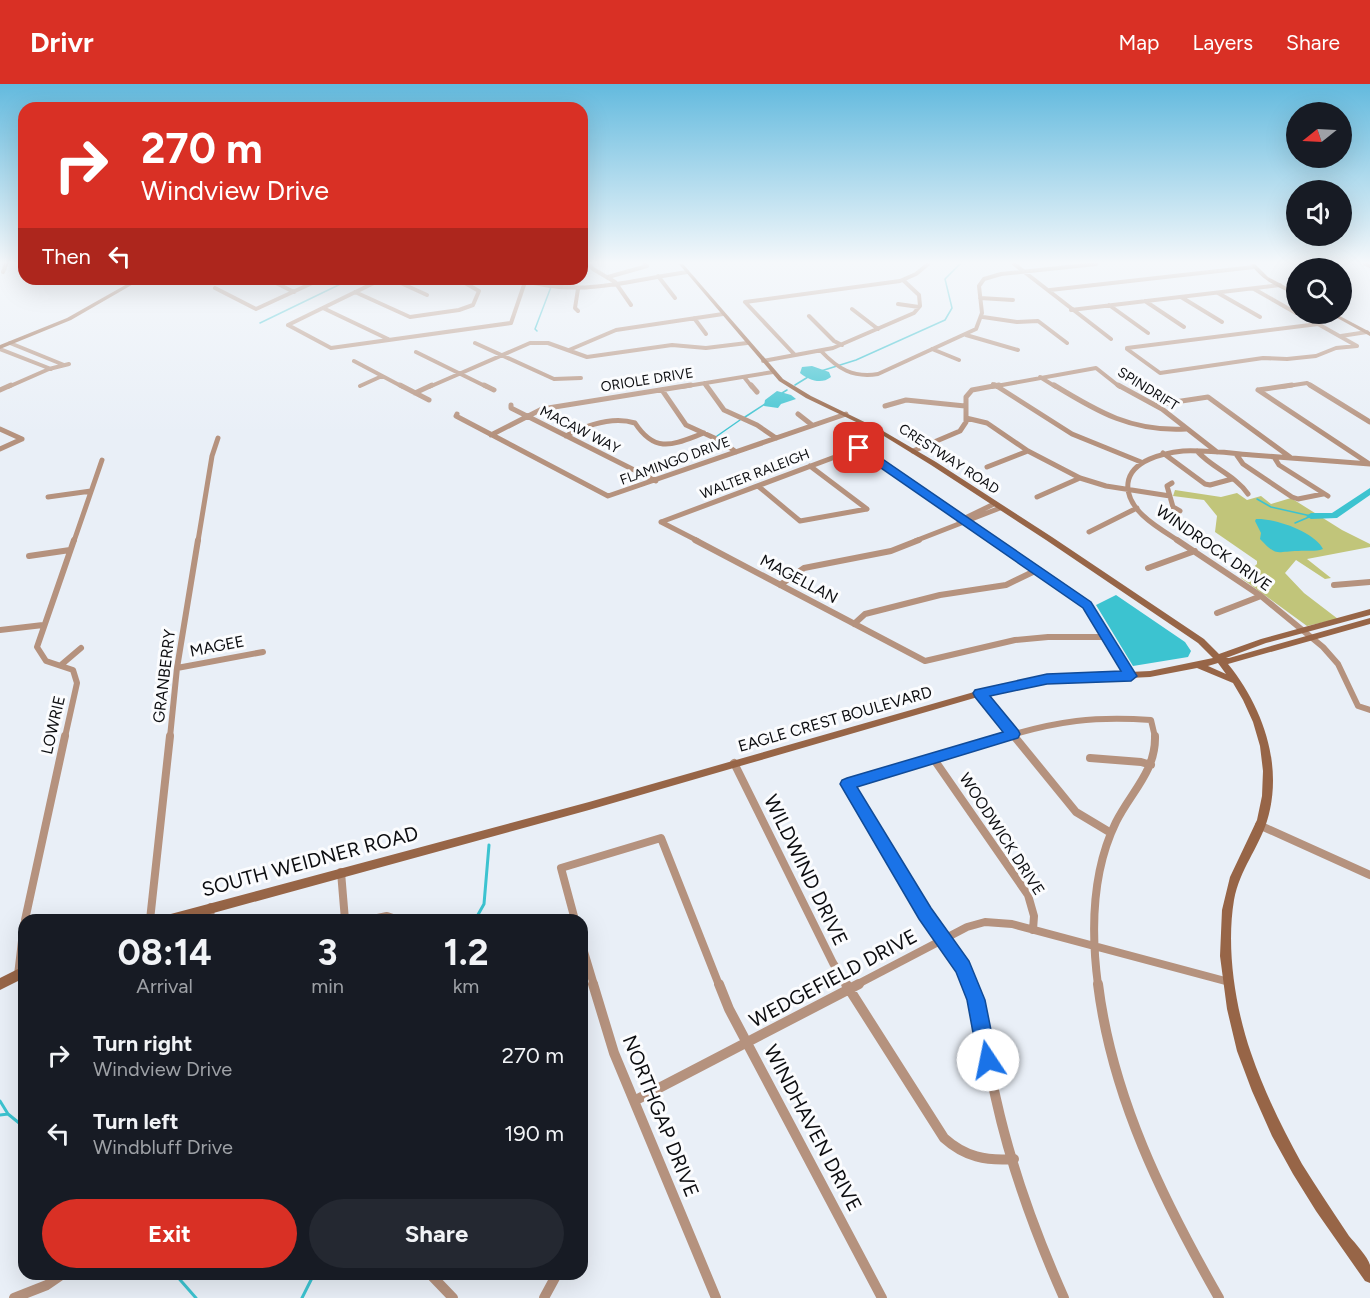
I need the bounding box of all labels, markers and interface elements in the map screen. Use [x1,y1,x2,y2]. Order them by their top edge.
text: Drivr [30,25,94,59]
text: Map [1119,30,1159,55]
text: Layers [1192,30,1253,55]
text: Share [1286,30,1340,55]
north arrow [1286,102,1352,168]
map controls [1286,102,1352,324]
text: 270 m [141,123,263,174]
icon: right [42,126,120,204]
text: Windview Drive [141,174,329,207]
button: sound [1286,180,1352,246]
icon: left [103,240,136,273]
text: Then [42,243,91,270]
button: search [1286,258,1352,324]
street label: ORIOLE DRIVE [599,364,695,396]
street label: SPINDRIFT [1114,364,1182,415]
street label: MACAW WAY [537,402,623,458]
street label: CRESTWAY ROAD [896,420,1002,498]
pin [833,422,884,473]
icon: arrive [842,431,875,464]
street label: FLAMINGO DRIVE [618,433,732,489]
street label: WALTER RALEIGH [698,445,812,503]
street label: WINDROCK DRIVE [1153,501,1275,595]
street label: MAGELLAN [757,551,841,607]
street label: GRANBERRY [149,628,179,724]
street label: MAGEE [188,631,246,661]
street label: EAGLE CREST BOULEVARD [736,682,934,756]
street label: LOWRIE [37,694,69,756]
street label: WOODWICK DRIVE [955,769,1049,899]
street label: WILDWIND DRIVE [759,791,853,949]
street label: SOUTH WEIDNER ROAD [199,821,421,901]
street label: WEDGEFIELD DRIVE [745,924,921,1032]
text: 08:14 [118,931,212,974]
text: 3 [318,931,338,974]
text: 1.2 [444,931,488,974]
text: Arrival [136,974,193,998]
text: min [311,974,344,998]
text: km [453,974,479,998]
position arrow [956,1028,1020,1092]
text: Turn right [93,1030,192,1057]
street label: NORTHGAP DRIVE [618,1032,704,1200]
icon: right [42,1039,75,1072]
street label: WINDHAVEN DRIVE [759,1041,867,1215]
text: 270 m [502,1042,564,1069]
text: Windview Drive [93,1057,232,1081]
text: Turn left [93,1108,179,1135]
icon: left [42,1117,75,1150]
text: 190 m [504,1120,564,1147]
text: Windbluff Drive [93,1135,233,1159]
button: Exit [42,1199,297,1268]
button: Share [309,1199,564,1268]

